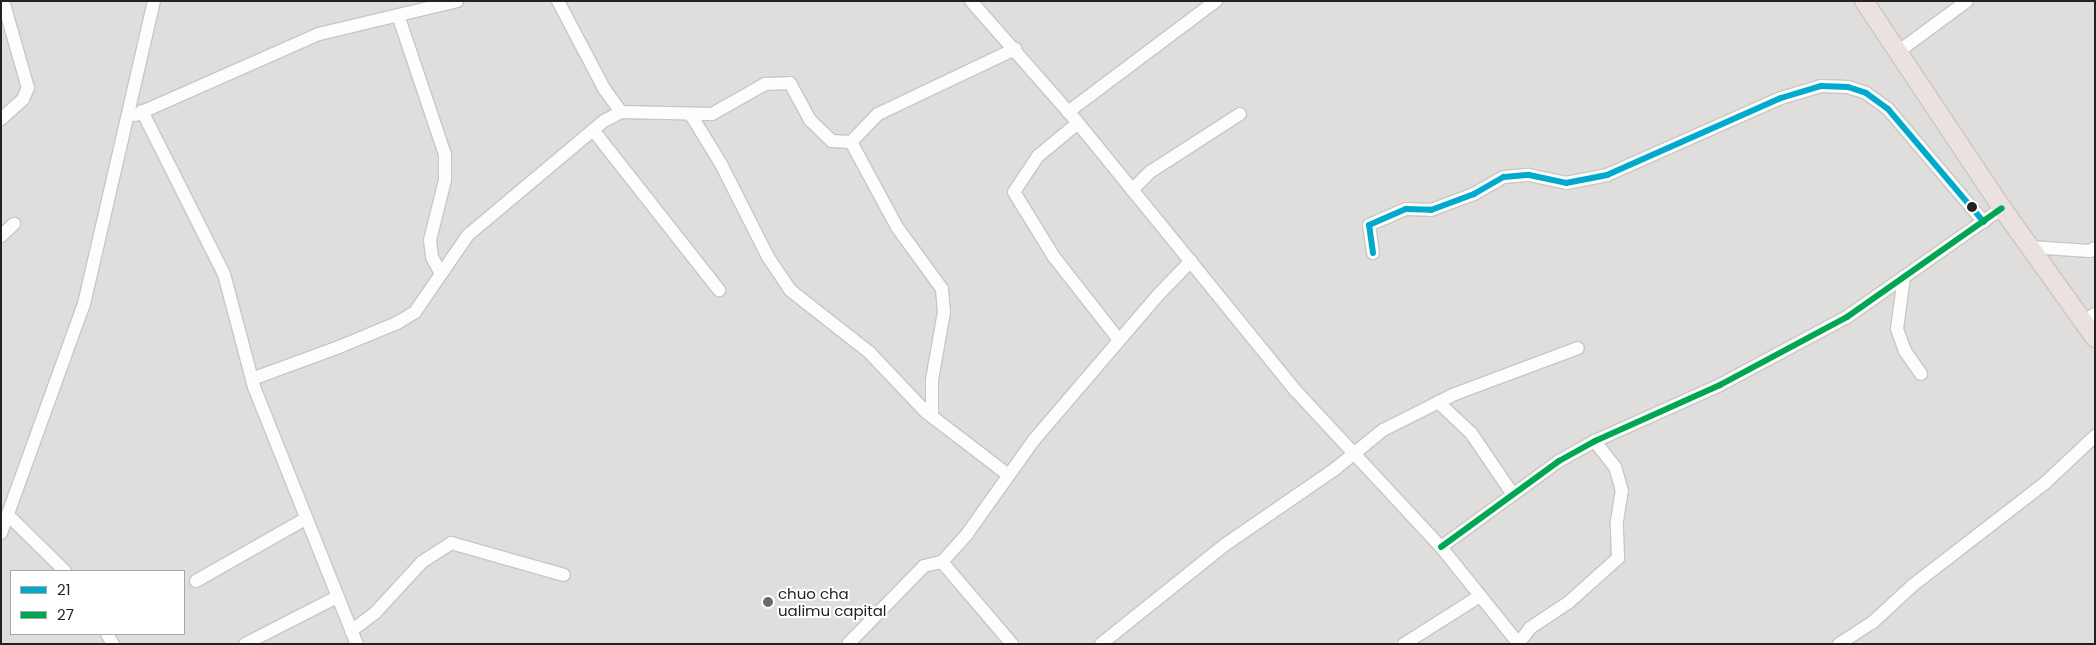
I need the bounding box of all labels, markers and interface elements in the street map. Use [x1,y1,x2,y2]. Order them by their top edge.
unlabelled marker [1967,202,1977,212]
legend [10,570,185,635]
text: 21 [57,579,70,600]
place label: chuo cha ualimu capital [778,584,887,619]
marker: chuo cha ualimu capital [762,596,774,608]
text: 27 [57,604,74,625]

